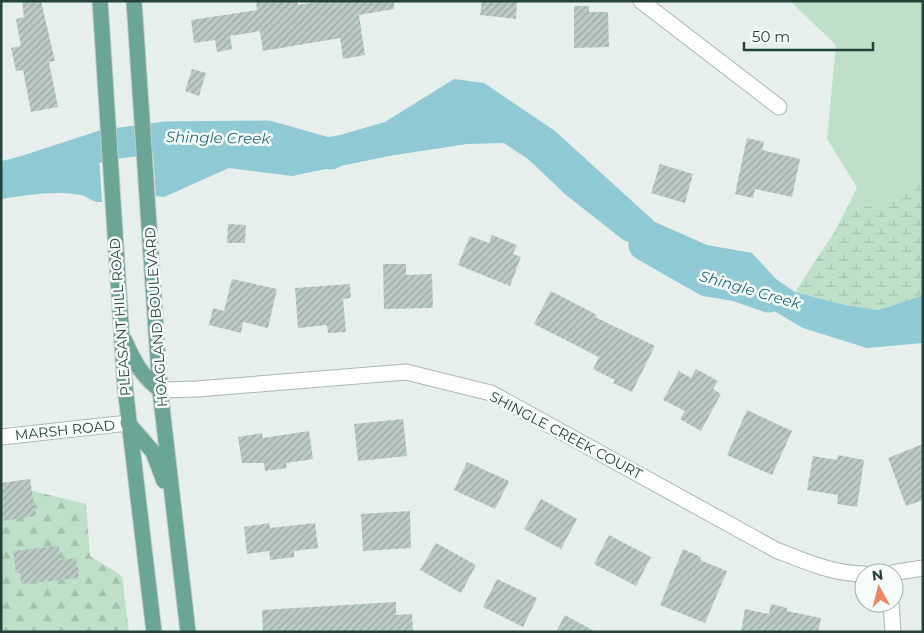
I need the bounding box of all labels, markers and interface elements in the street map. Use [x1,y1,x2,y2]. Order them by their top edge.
scale bar [744,20,873,52]
text: 50 m [752,27,790,46]
water label: Shingle Creek [166,127,271,148]
street label: HOAGLAND BOULEVARD [141,226,171,408]
street label: PLEASANT HILL ROAD [105,237,135,397]
water label: Shingle Creek [697,266,804,313]
street label: SHINGLE CREEK COURT [487,387,645,483]
street label: MARSH ROAD [14,416,116,444]
north arrow [854,563,904,613]
text: N [871,565,884,585]

